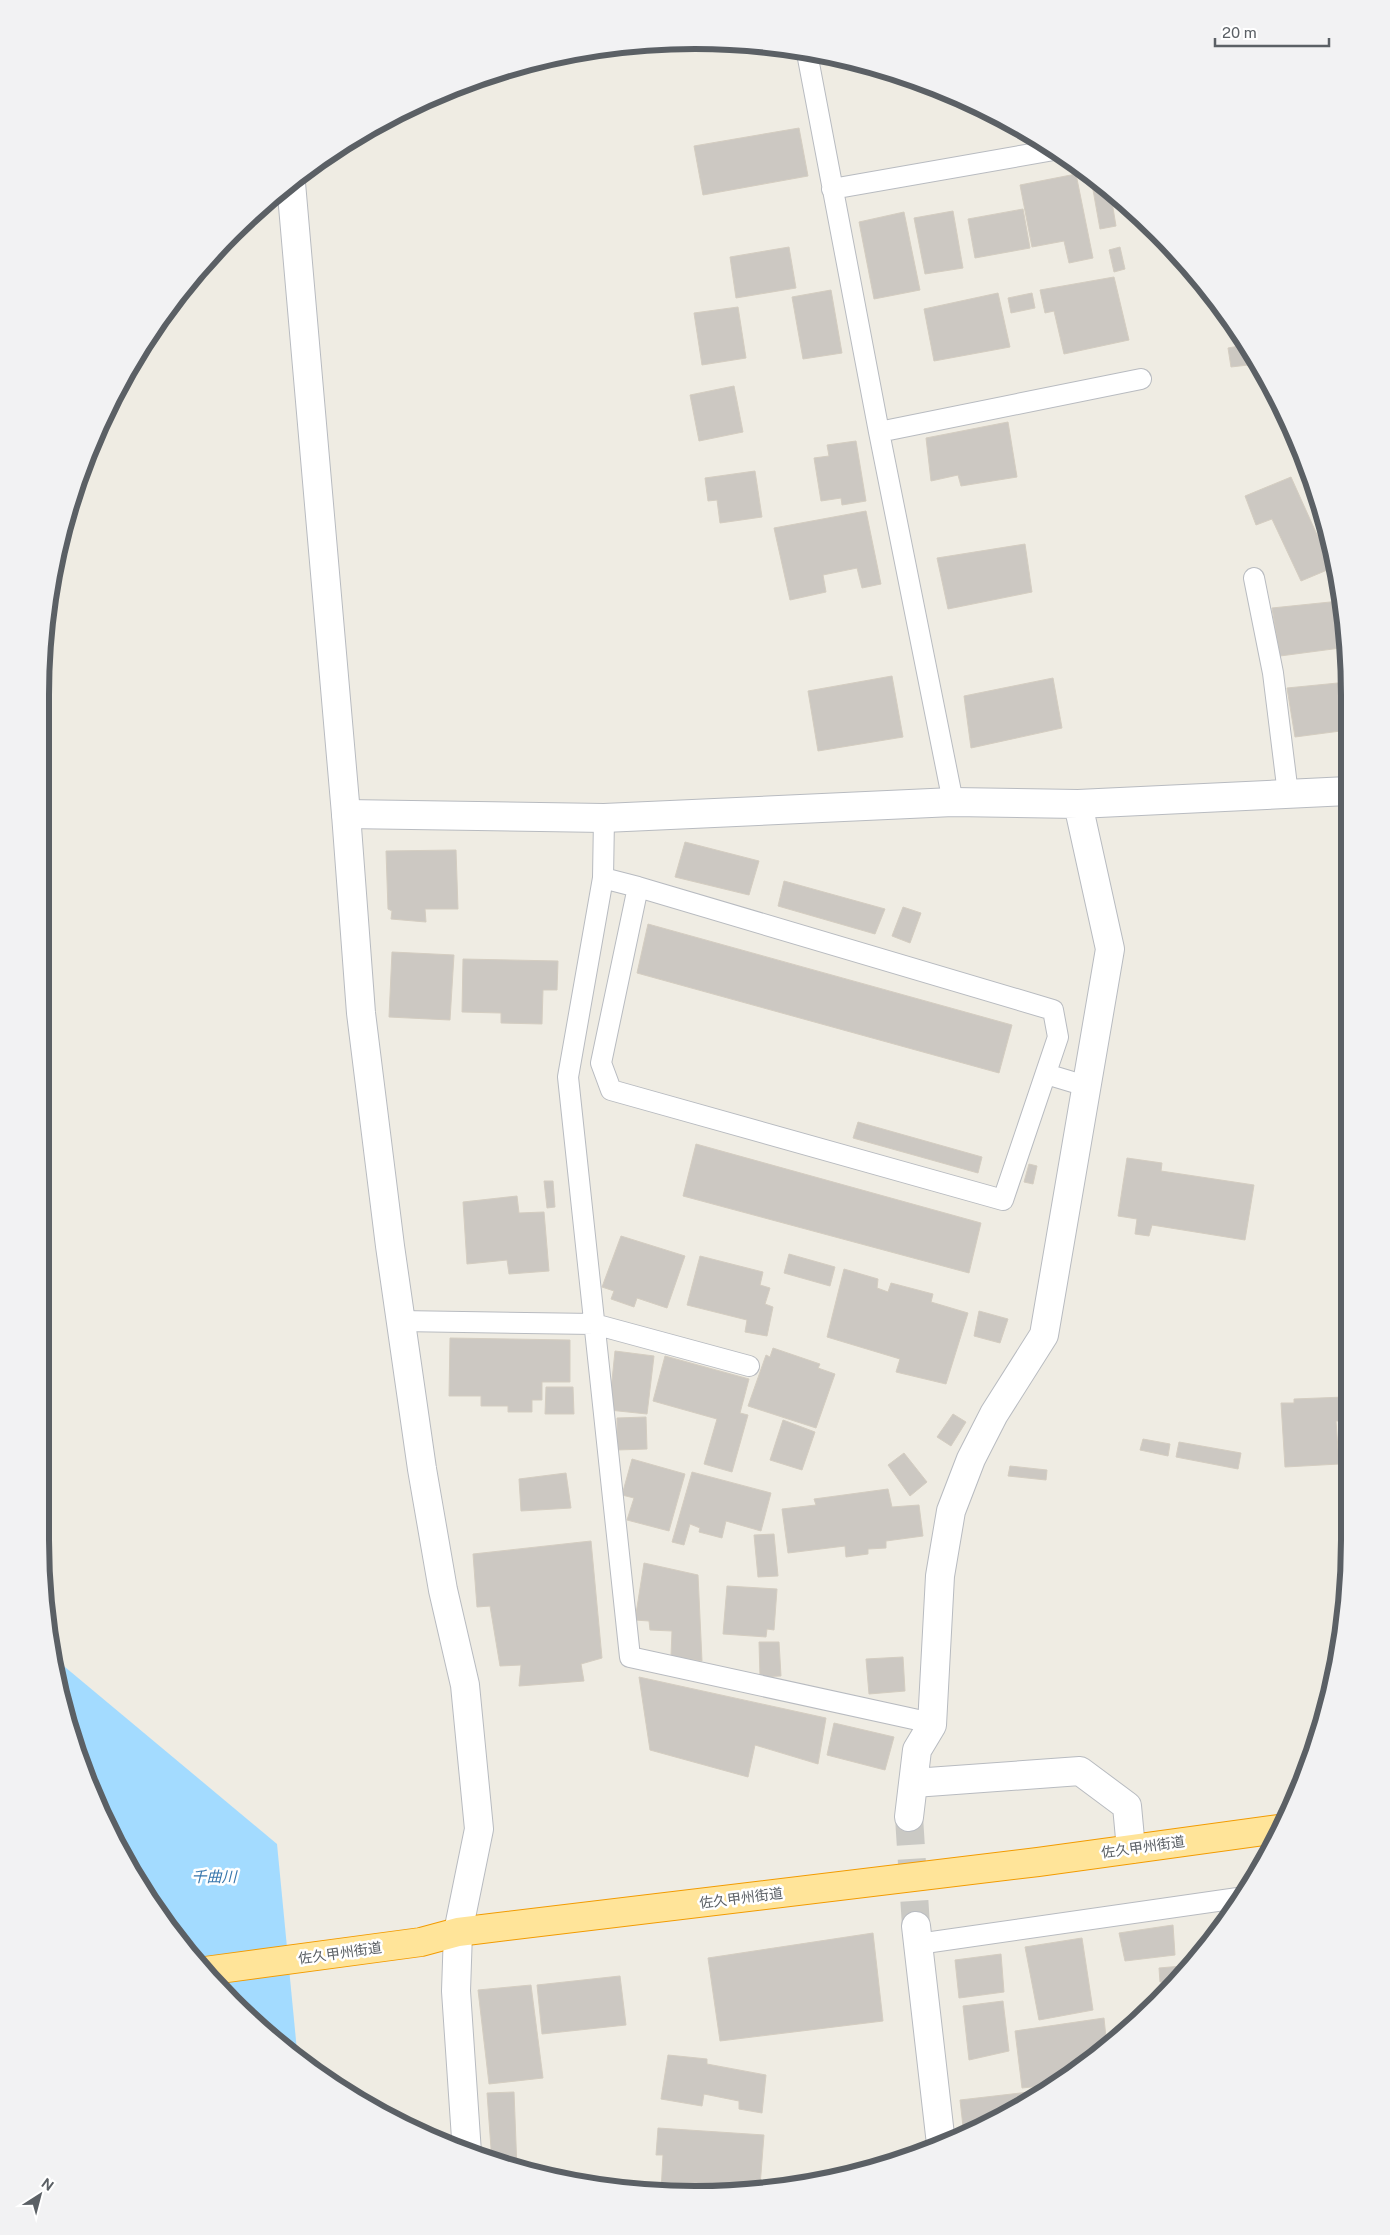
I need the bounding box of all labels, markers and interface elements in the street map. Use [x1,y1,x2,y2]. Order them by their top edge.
scale bar [1215,15,1329,47]
text: 20 m [1222,24,1257,41]
street label: 佐久甲州街道 [1100,1833,1186,1861]
water label: 千曲川 [191,1868,238,1885]
street label: 佐久甲州街道 [698,1885,784,1911]
street label: 佐久甲州街道 [297,1939,383,1967]
north arrow [15,2170,65,2220]
text: N [39,2175,57,2194]

